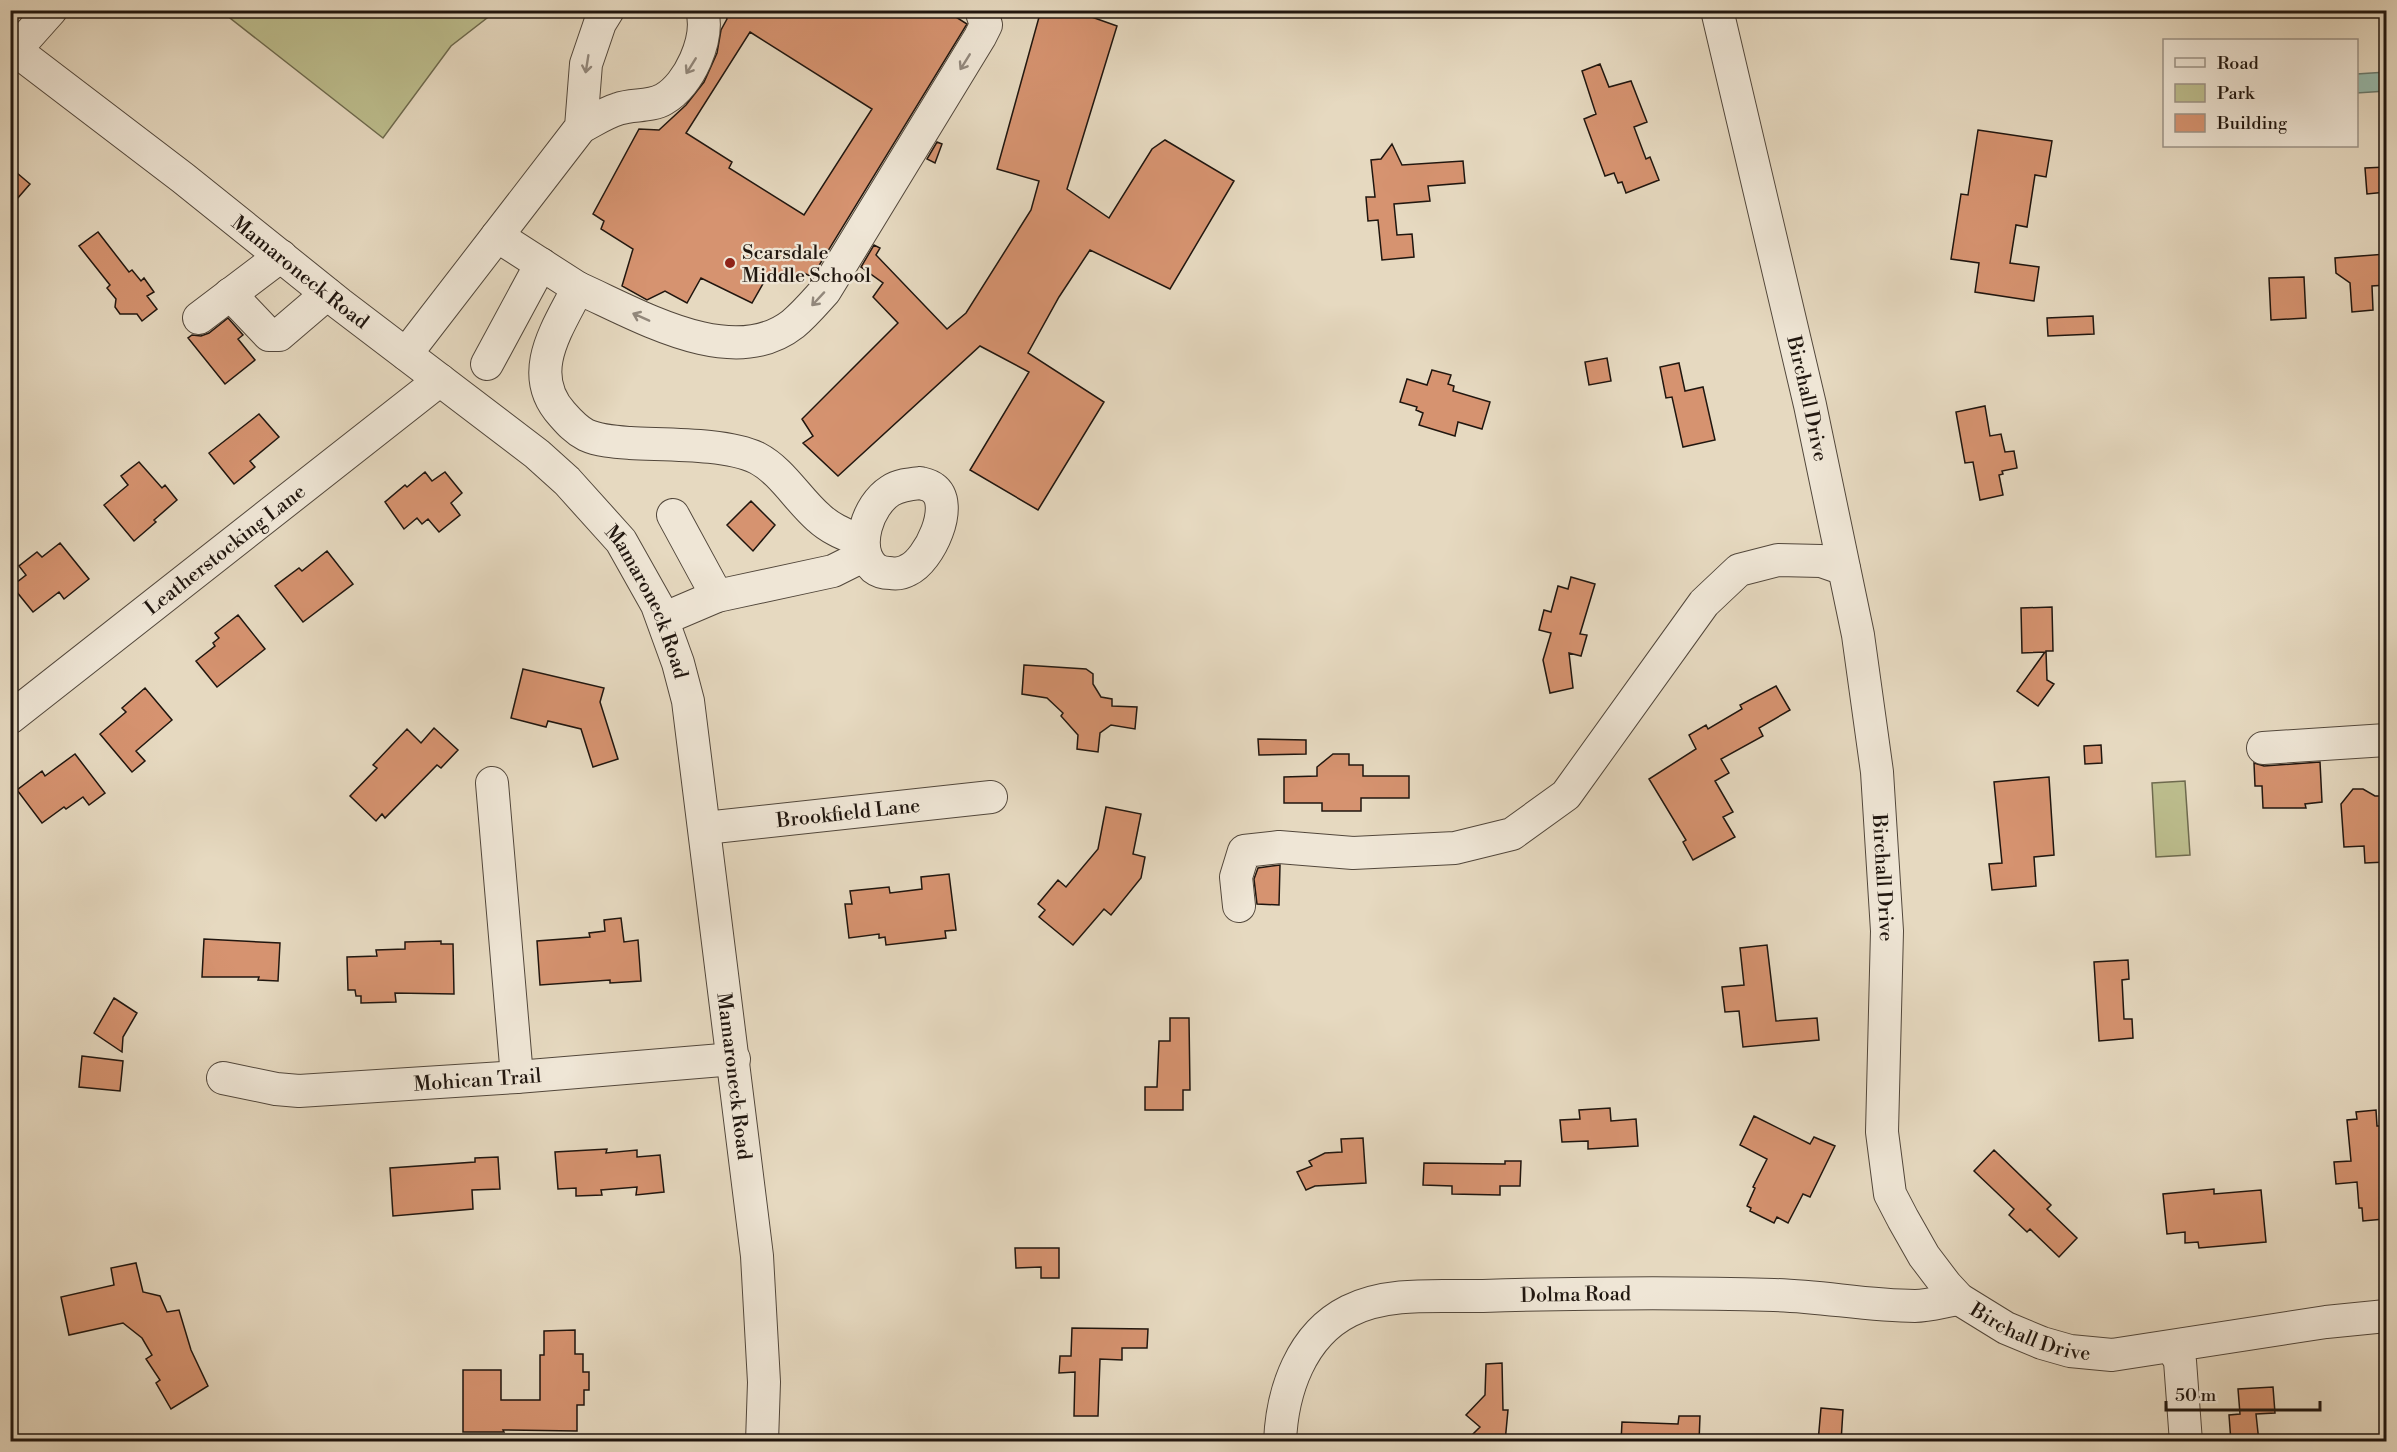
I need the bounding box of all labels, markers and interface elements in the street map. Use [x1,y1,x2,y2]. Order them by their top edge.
legend [2163,39,2358,147]
text: Road [2217,52,2260,75]
one-way arrow [958,53,970,70]
one-way arrow [581,54,592,74]
one-way arrow [685,57,697,74]
text: Park [2217,82,2256,105]
text: Building [2216,112,2288,135]
street label: Mamaroneck Road [226,211,374,336]
place label: Scarsdale Middle School [742,241,871,289]
marker: Scarsdale Middle School [723,256,737,270]
one-way arrow [811,291,825,306]
one-way arrow [632,311,650,322]
street label: Birchall Drive [1780,333,1832,464]
street label: Leatherstocking Lane [140,480,311,621]
street label: Mamaroneck Road [599,520,693,682]
street label: Brookfield Lane [774,794,922,834]
street label: Birchall Drive [1866,812,1898,942]
street label: Mamaroneck Road [710,991,756,1162]
street label: Mohican Trail [413,1064,543,1098]
street label: Dolma Road [1520,1282,1632,1309]
street label: Birchall Drive [1964,1297,2091,1367]
scale bar [2166,1374,2320,1412]
text: 50 m [2175,1384,2217,1407]

